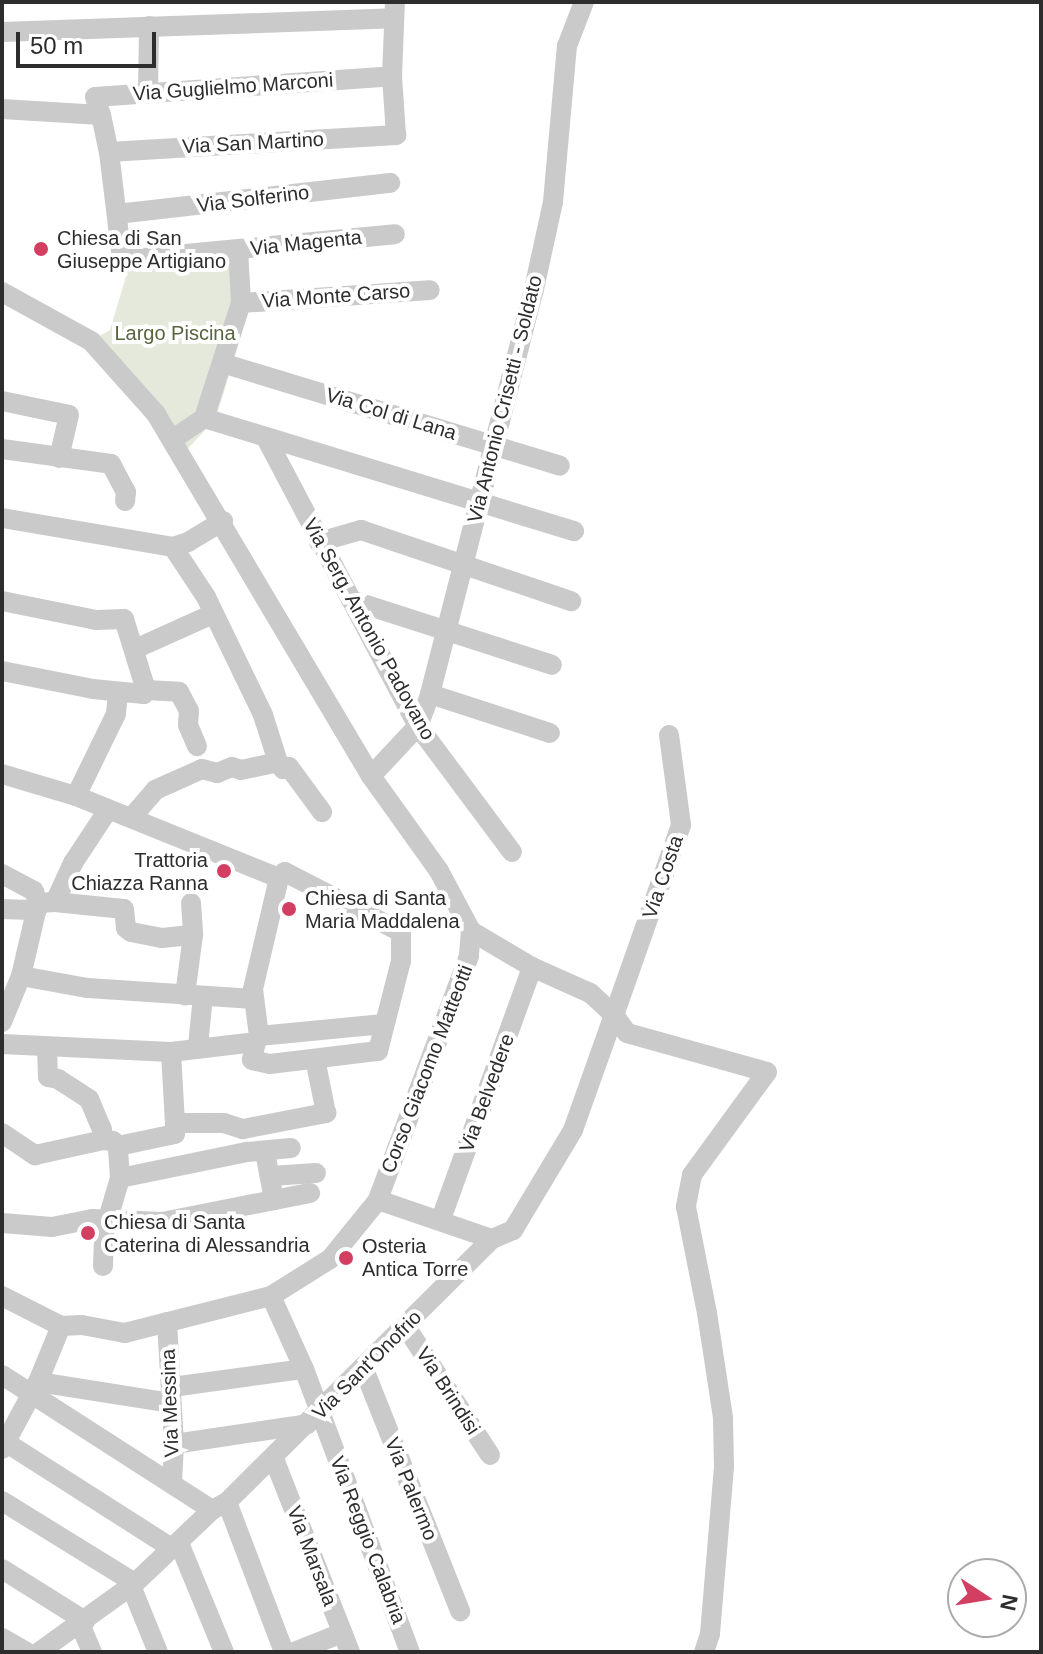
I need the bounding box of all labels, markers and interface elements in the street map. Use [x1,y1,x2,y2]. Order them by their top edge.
scale bar [20,16,160,66]
text: 50 m [30,32,83,59]
street label: Via Guglielmo Marconi [132,68,334,106]
street label: Via San Martino [182,127,324,159]
street label: Via Solferino [195,180,311,218]
street label: Via Magenta [249,225,363,261]
place label: Chiesa di San Giuseppe Artigiano [57,226,227,273]
marker: Chiesa di San Giuseppe Artigiano [32,240,50,258]
street label: Via Antonio Crisetti - Soldato [462,272,548,526]
street label: Via Monte Carso [261,279,411,313]
park label: Largo Piscina [114,321,236,345]
street label: Via Col di Lana [323,383,459,445]
street label: Via Serg. Antonio Padovano [298,513,440,745]
street label: Via Costa [638,832,688,922]
place label: Trattoria Chiazza Ranna [71,848,208,895]
marker: Trattoria Chiazza Ranna [215,862,233,880]
place label: Chiesa di Santa Maria Maddalena [305,886,460,933]
marker: Chiesa di Santa Maria Maddalena [280,900,298,918]
street label: Corso Giacomo Matteotti [376,961,478,1177]
street label: Via Belvedere [454,1031,520,1155]
place label: Chiesa di Santa Caterina di Alessandria [104,1210,311,1257]
marker: Chiesa di Santa Caterina di Alessandria [79,1224,97,1242]
place label: Osteria Antica Torre [362,1234,469,1281]
marker: Osteria Antica Torre [337,1249,355,1267]
street label: Via Sant'Onofrio [307,1305,427,1425]
street label: Via Brindisi [411,1343,485,1439]
street label: Via Messina [156,1348,184,1458]
street label: Via Palermo [380,1434,442,1544]
street label: Via Reggio Calabria [325,1453,411,1627]
street label: Via Marsala [282,1503,342,1609]
north arrow [947,1558,1027,1638]
text: N [995,1592,1023,1613]

